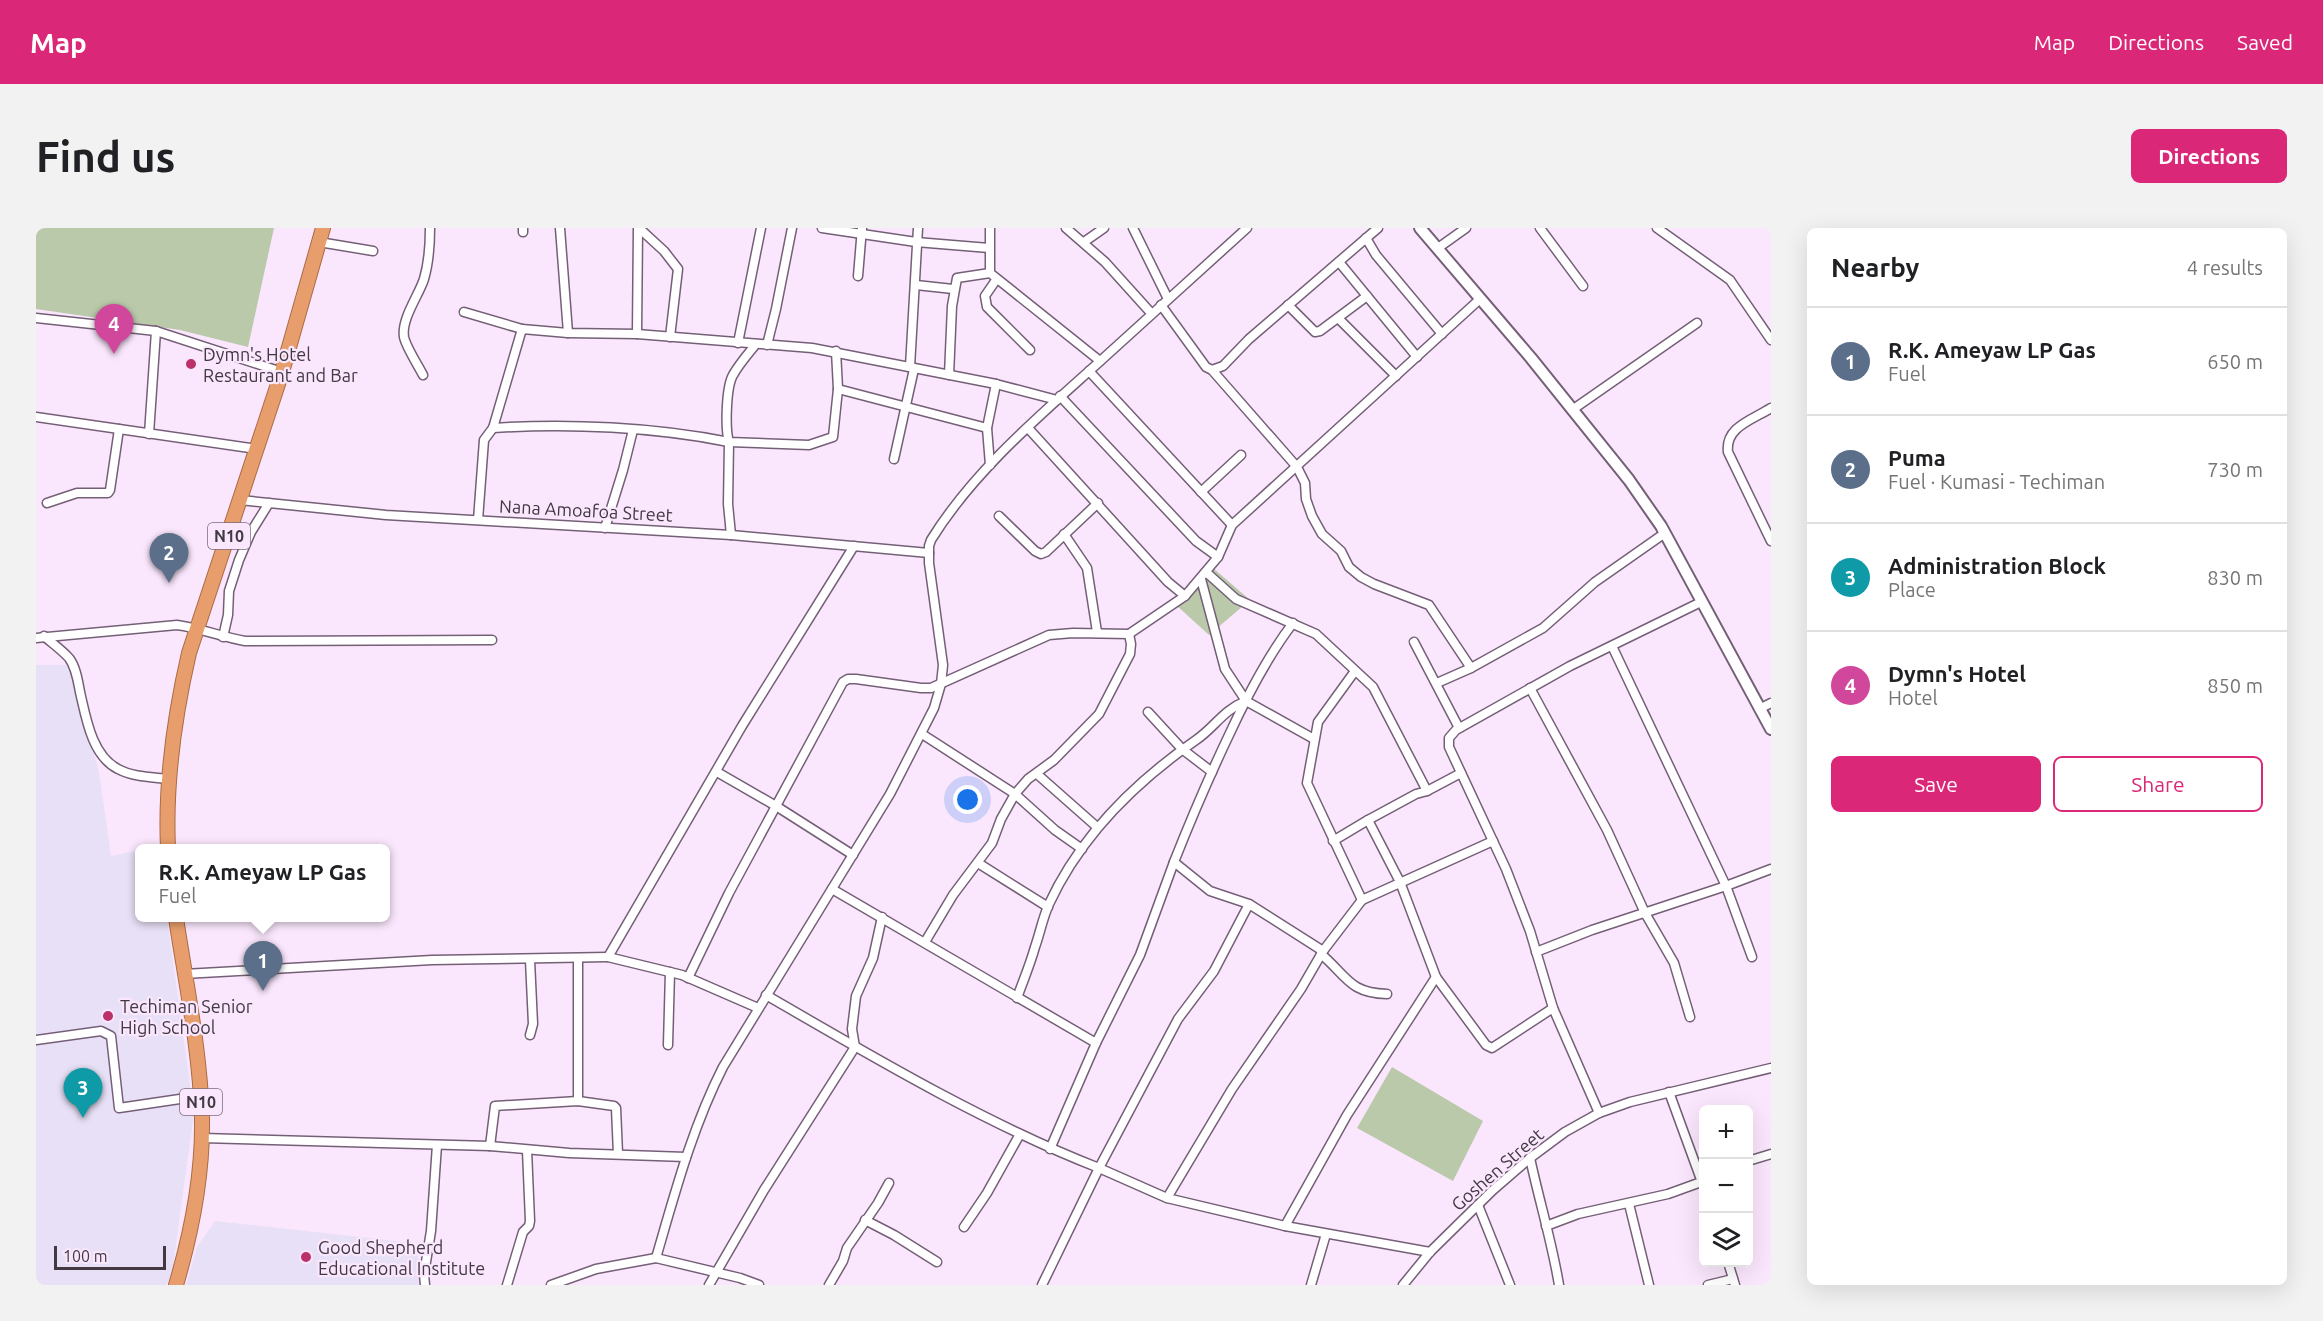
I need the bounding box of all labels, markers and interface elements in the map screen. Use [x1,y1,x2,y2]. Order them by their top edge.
text: Map [30,27,87,58]
text: Map [2034,30,2075,54]
text: Directions [2108,30,2204,54]
text: Saved [2237,30,2293,54]
button: Directions [2131,129,2287,183]
text: Find us [36,133,175,180]
text: Nearby [1831,253,1919,282]
text: 4 results [2187,256,2263,279]
pin: 4 [94,304,134,354]
text: R.K. Ameyaw LP Gas [1888,337,2096,362]
place label: Dymn's Hotel Restaurant and Bar [203,344,358,385]
text: 1 [1845,350,1856,373]
text: 650 m [2207,350,2263,373]
marker: Dymn's Hotel Restaurant and Bar [184,357,198,371]
text: Fuel [1888,362,1926,385]
text: Puma [1888,445,1946,470]
text: 2 [1845,458,1856,481]
text: 730 m [2207,458,2263,481]
text: Fuel · Kumasi - Techiman [1888,470,2105,493]
street label: Nana Amoafoa Street [499,495,673,525]
road number: N10 [208,523,250,549]
pin: 2 [150,534,188,583]
text: Administration Block [1888,553,2106,578]
text: 3 [1845,566,1856,589]
text: 830 m [2207,566,2263,589]
text: Place [1888,578,1936,601]
text: Dymn's Hotel [1888,661,2026,686]
text: 4 [1845,674,1856,697]
text: 850 m [2207,674,2263,697]
text: Hotel [1888,686,1938,709]
button: Save [1831,756,2041,812]
button: Share [2053,756,2263,812]
your location [953,785,982,814]
popup [135,844,390,922]
text: R.K. Ameyaw LP Gas [159,859,366,884]
text: Fuel [159,884,197,907]
pin: 1 [244,942,282,991]
place label: Techiman Senior High School [120,996,253,1037]
marker: Techiman Senior High School [101,1009,115,1023]
pin: 3 [64,1068,102,1118]
road number: N10 [180,1089,222,1115]
map controls [1699,1105,1753,1267]
button: + [1699,1105,1753,1159]
street label: Goshen Street [1447,1124,1547,1214]
button: − [1699,1159,1753,1213]
button: layers [1699,1213,1753,1267]
place label: Good Shepherd Educational Institute [318,1237,485,1278]
scale bar [54,1243,166,1270]
text: 100 m [63,1247,108,1265]
marker: Good Shepherd Educational Institute [299,1250,313,1264]

